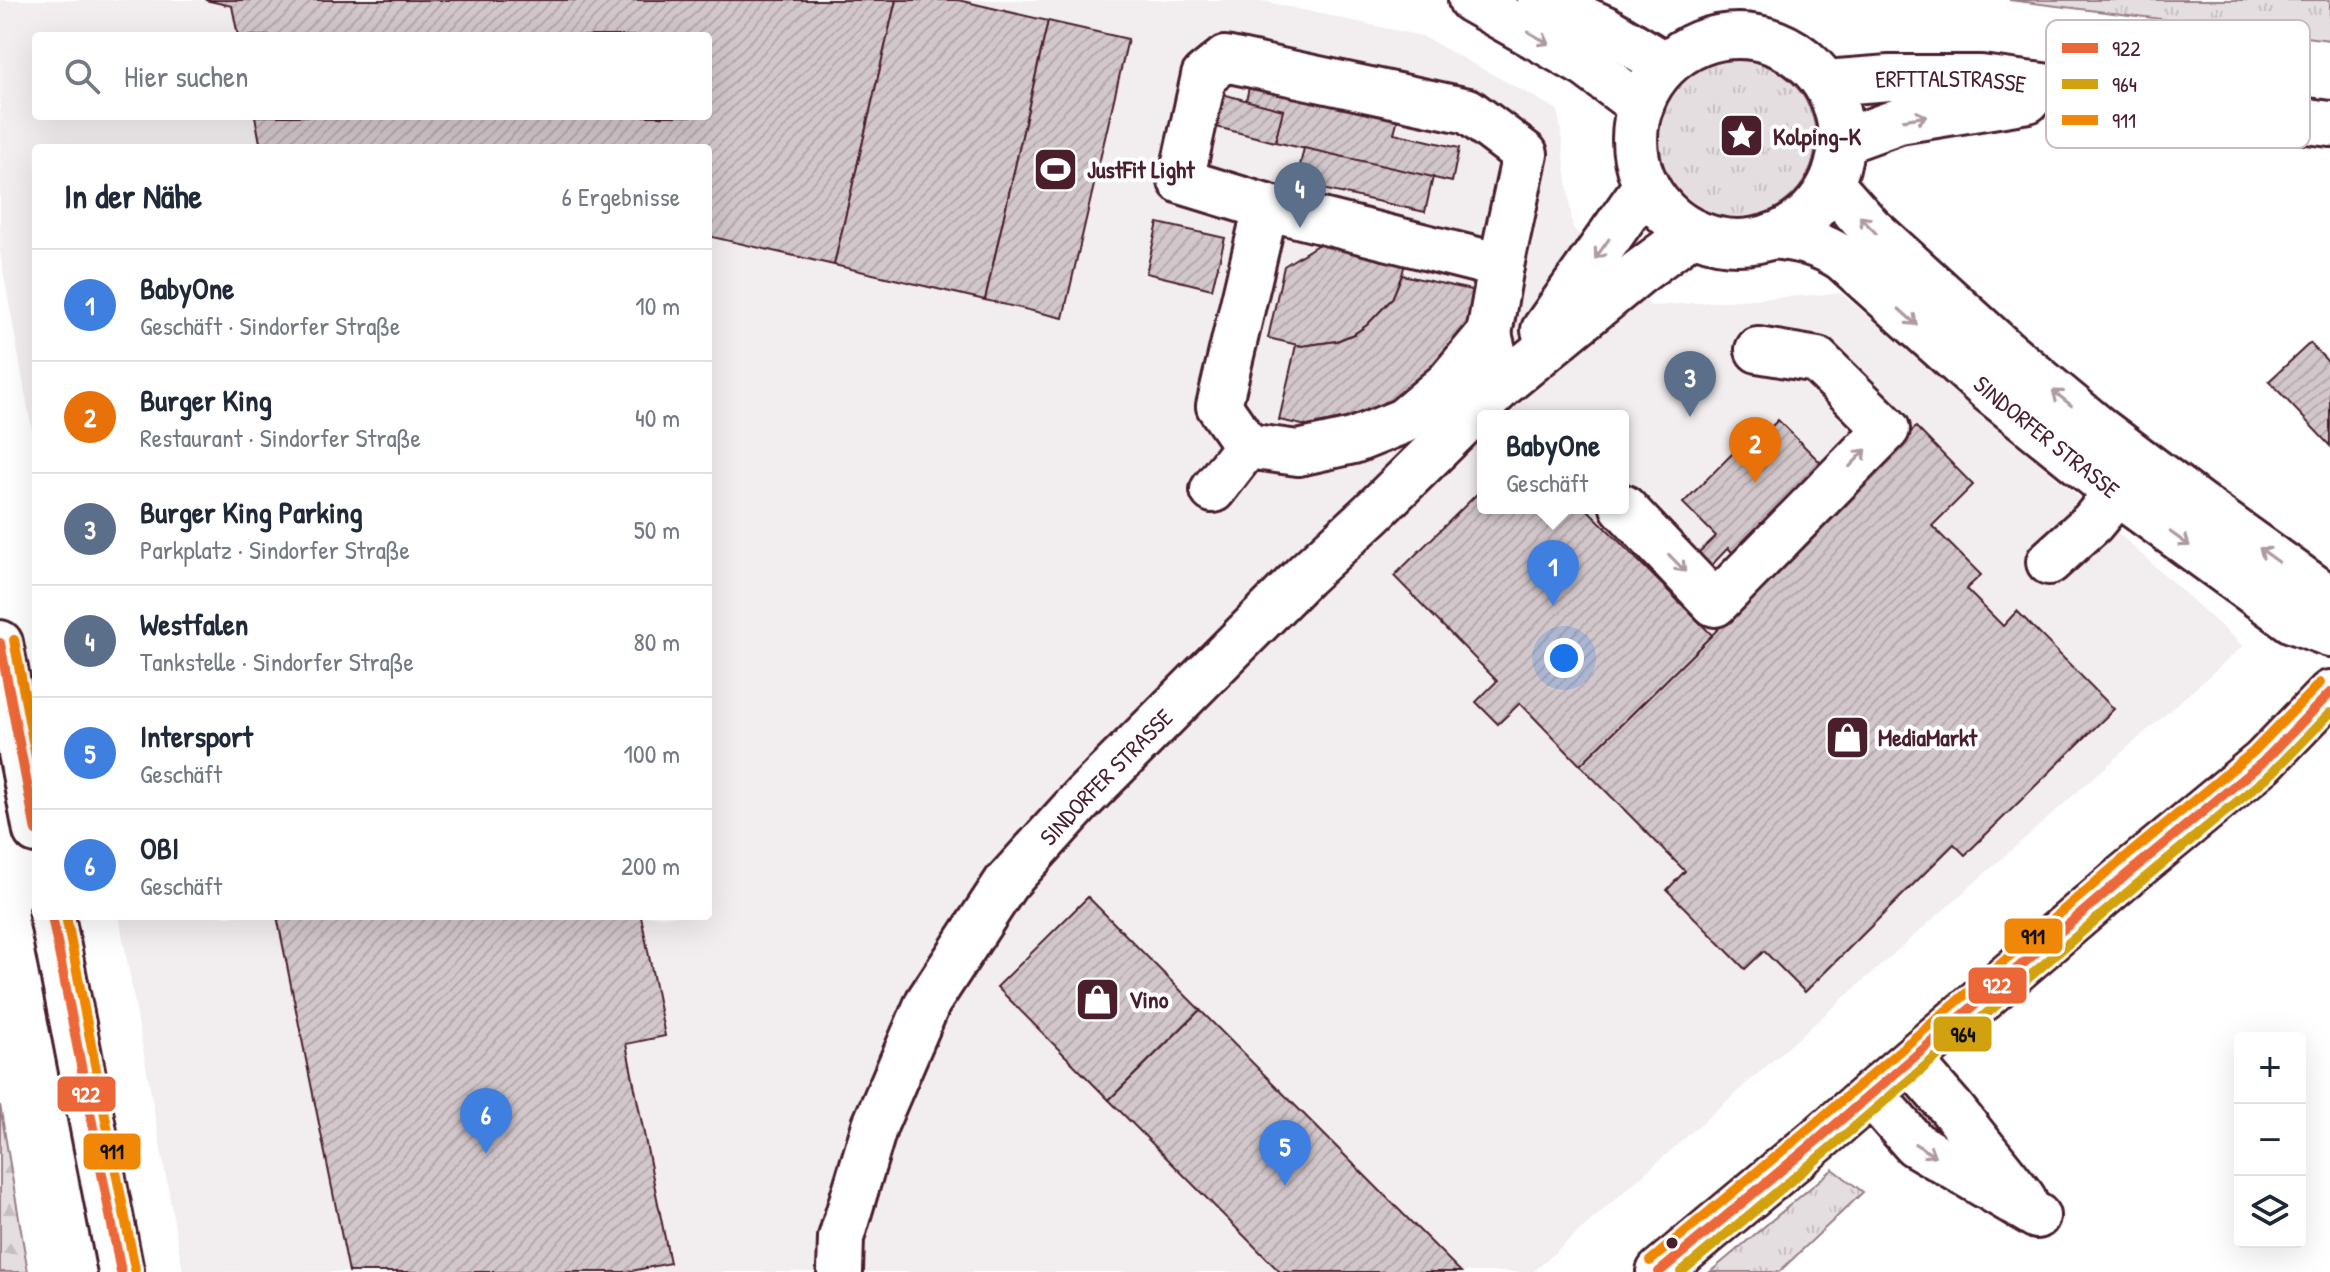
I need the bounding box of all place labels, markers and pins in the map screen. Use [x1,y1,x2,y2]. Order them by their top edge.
place icon: Kolping-K [1718,112,1766,160]
place label: Kolping-K [1773,120,1861,153]
sports icon: JustFit Light [1032,145,1080,193]
place label: JustFit Light [1087,153,1195,186]
pin: 4 [1274,162,1326,228]
pin: 3 [1664,351,1716,417]
pin: 2 [1729,417,1781,483]
pin: 1 [1527,540,1579,606]
shop icon: MediaMarkt [1823,713,1871,761]
place label: MediaMarkt [1878,721,1978,753]
shop icon: Vino [1074,975,1122,1023]
place label: Vino [1129,983,1169,1015]
pin: 6 [460,1088,512,1154]
pin: 5 [1259,1120,1311,1186]
unlabelled marker [1664,1235,1680,1251]

